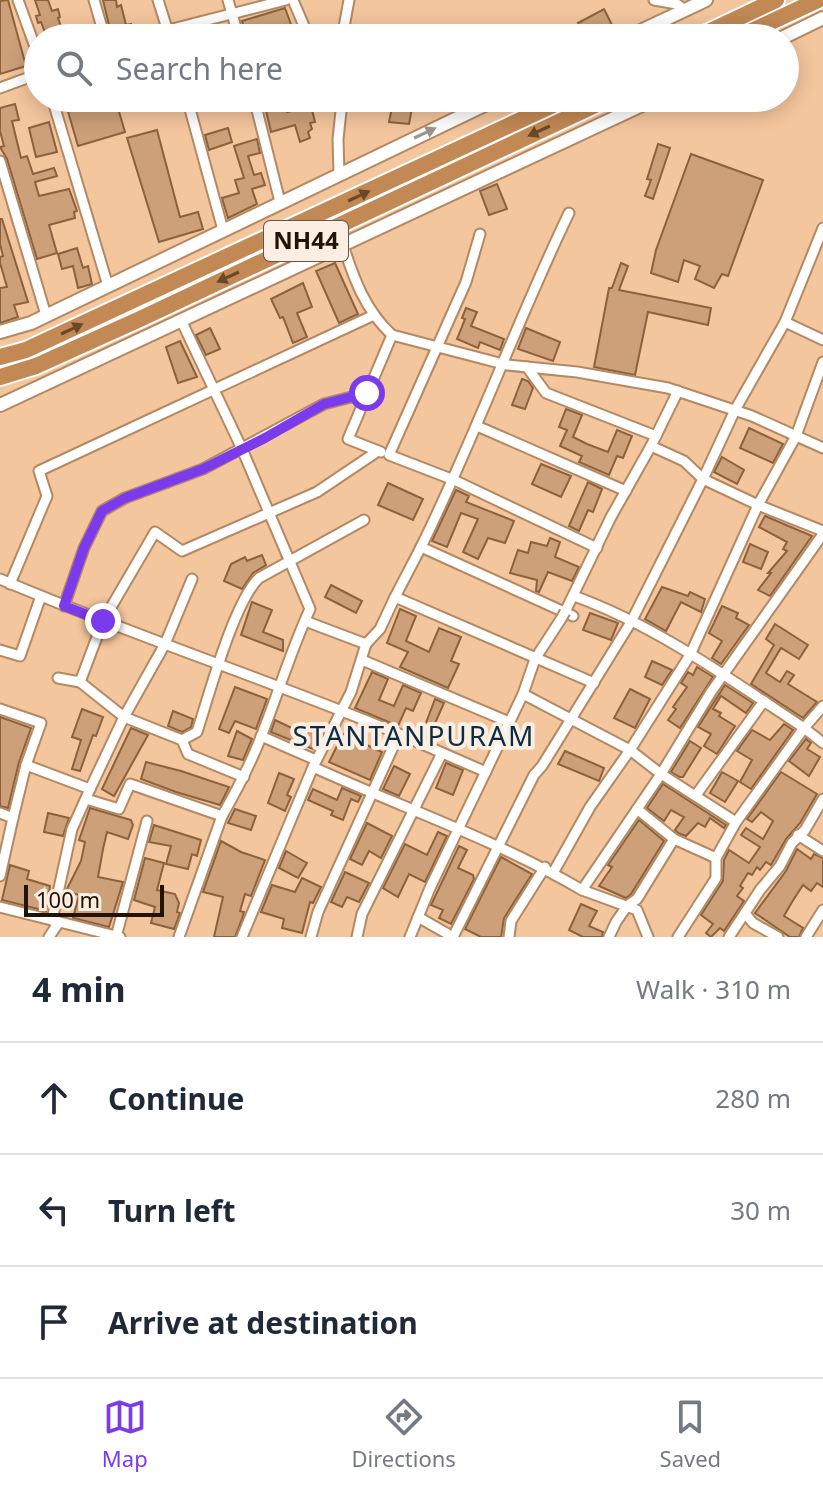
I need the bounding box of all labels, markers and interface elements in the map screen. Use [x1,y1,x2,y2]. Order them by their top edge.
search box [24,24,799,112]
icon: search [52,46,96,90]
text: Search here [116,48,283,89]
one-way arrow [527,124,551,138]
one-way arrow [414,126,437,140]
one-way arrow [347,189,371,203]
road number: NH44 [264,221,348,261]
one-way arrow [216,270,239,284]
one-way arrow [61,322,84,336]
route start [349,375,385,411]
route end [85,603,121,639]
district label: STANTANPURAM [292,716,536,754]
scale bar [24,881,164,917]
text: 100 m [36,884,100,914]
text: 4 min [32,966,126,1012]
text: Walk · 310 m [636,971,791,1007]
icon: ahead [32,1076,76,1120]
text: Continue [108,1078,244,1119]
text: 280 m [715,1080,791,1116]
icon: left [32,1188,76,1232]
text: Turn left [108,1190,236,1231]
text: 30 m [730,1192,791,1228]
icon: arrive [32,1300,76,1344]
text: Arrive at destination [108,1302,418,1343]
tab: Map [102,1395,148,1473]
tab: Directions [351,1395,456,1473]
tab: Saved [660,1395,721,1473]

